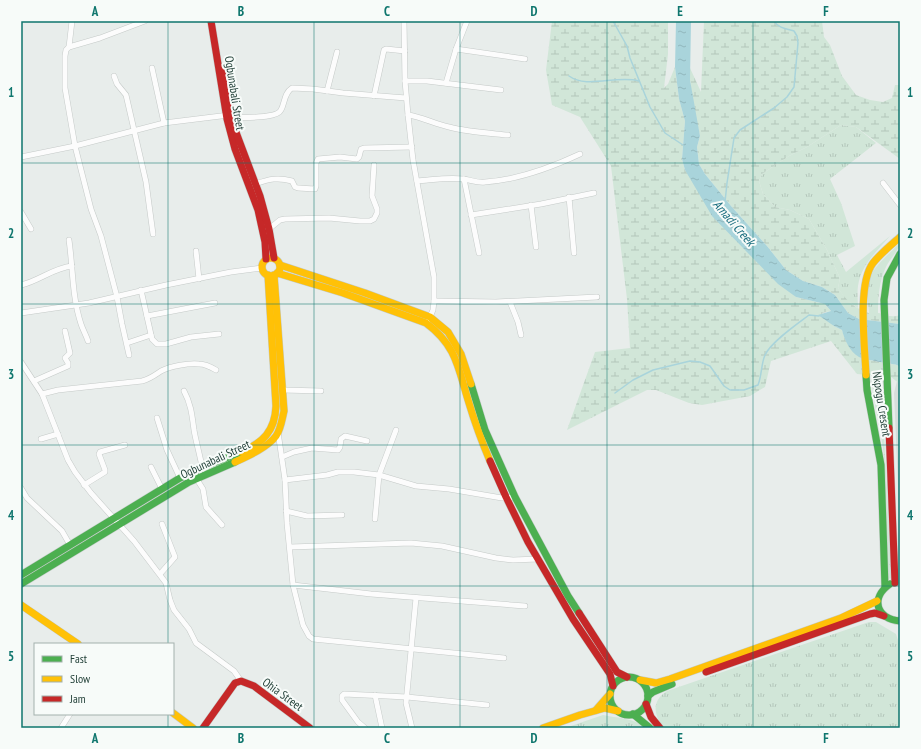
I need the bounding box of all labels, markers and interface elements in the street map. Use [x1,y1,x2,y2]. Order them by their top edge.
text: A [91,3,99,20]
text: B [238,3,244,20]
text: C [384,3,390,20]
text: D [531,3,538,20]
text: E [677,3,683,20]
text: F [823,3,829,20]
street label: Ogbunabali Street [222,55,248,132]
text: 1 [8,84,14,101]
text: 1 [907,84,913,101]
water label: Amadi Creek [709,196,760,251]
text: 2 [8,225,14,242]
text: 2 [907,225,913,242]
text: 3 [8,366,14,383]
text: 3 [907,366,913,383]
street label: Nkpogu Cresent [869,370,895,438]
street label: Ogbunabali Street [178,436,253,482]
text: 4 [8,507,15,524]
text: 4 [907,507,914,524]
legend [34,643,174,715]
text: 5 [8,648,14,665]
text: 5 [907,648,913,665]
text: Fast [70,651,88,666]
text: Slow [70,671,91,686]
street label: Ohia Street [260,674,307,714]
text: Jam [69,691,86,706]
text: A [91,730,99,747]
text: B [238,730,244,747]
text: C [384,730,390,747]
text: D [531,730,538,747]
text: E [677,730,683,747]
text: F [823,730,829,747]

